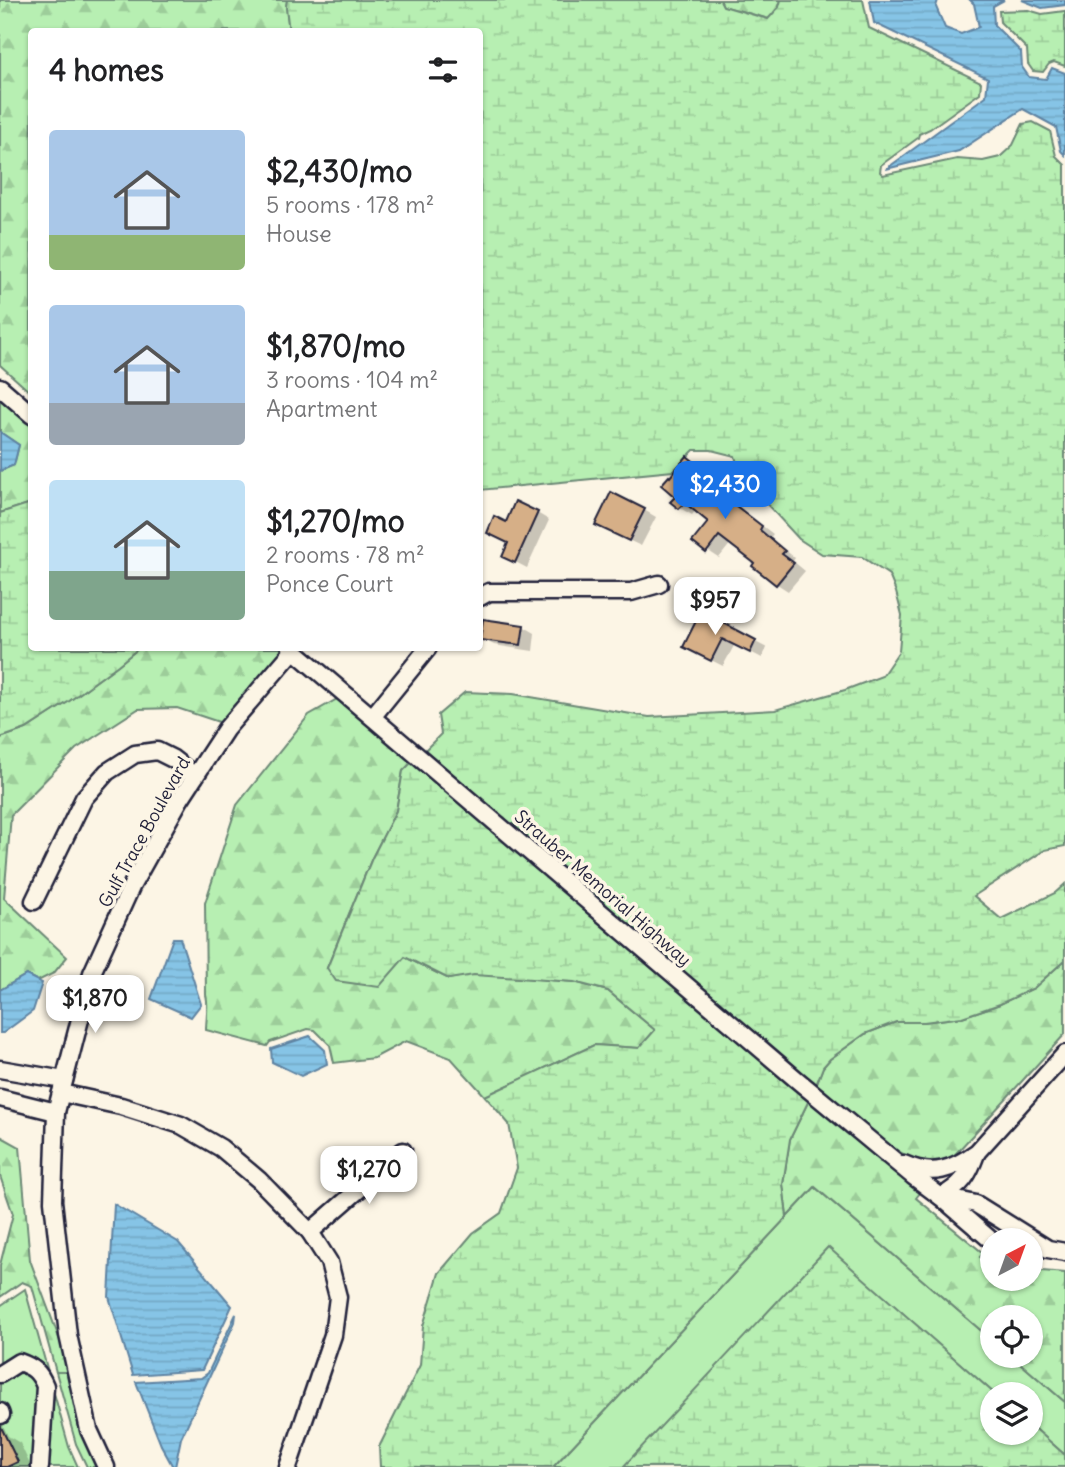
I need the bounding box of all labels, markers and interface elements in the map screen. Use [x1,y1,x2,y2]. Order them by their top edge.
text: 4 homes [49,51,164,89]
icon: filters [424,51,462,89]
text: $2,430/mo [266,152,412,190]
icon: home [105,158,189,242]
text: 5 rooms · 178 m² [266,190,434,219]
text: House [266,219,332,248]
text: $1,870/mo [266,327,405,365]
icon: home [105,333,189,417]
text: 3 rooms · 104 m² [266,365,438,394]
text: Apartment [266,394,378,423]
pin: $2,430 [668,462,782,521]
text: $2,430 [689,469,761,498]
text: $1,270/mo [266,502,405,540]
icon: home [105,508,189,592]
text: 2 rooms · 78 m² [266,540,425,569]
text: Ponce Court [266,569,393,598]
pin: $957 [674,578,756,637]
text: $957 [690,585,740,614]
street label: Gulf Trace Boulevard [93,752,195,911]
street label: Strauber Memorial Highway [510,805,696,971]
pin: $1,870 [38,976,152,1035]
text: $1,870 [62,983,128,1012]
pin: $1,270 [312,1146,426,1206]
text: $1,270 [336,1154,402,1183]
north arrow [980,1228,1043,1292]
map controls [980,1228,1043,1445]
button: locate [980,1305,1043,1368]
button: layers [980,1382,1043,1445]

